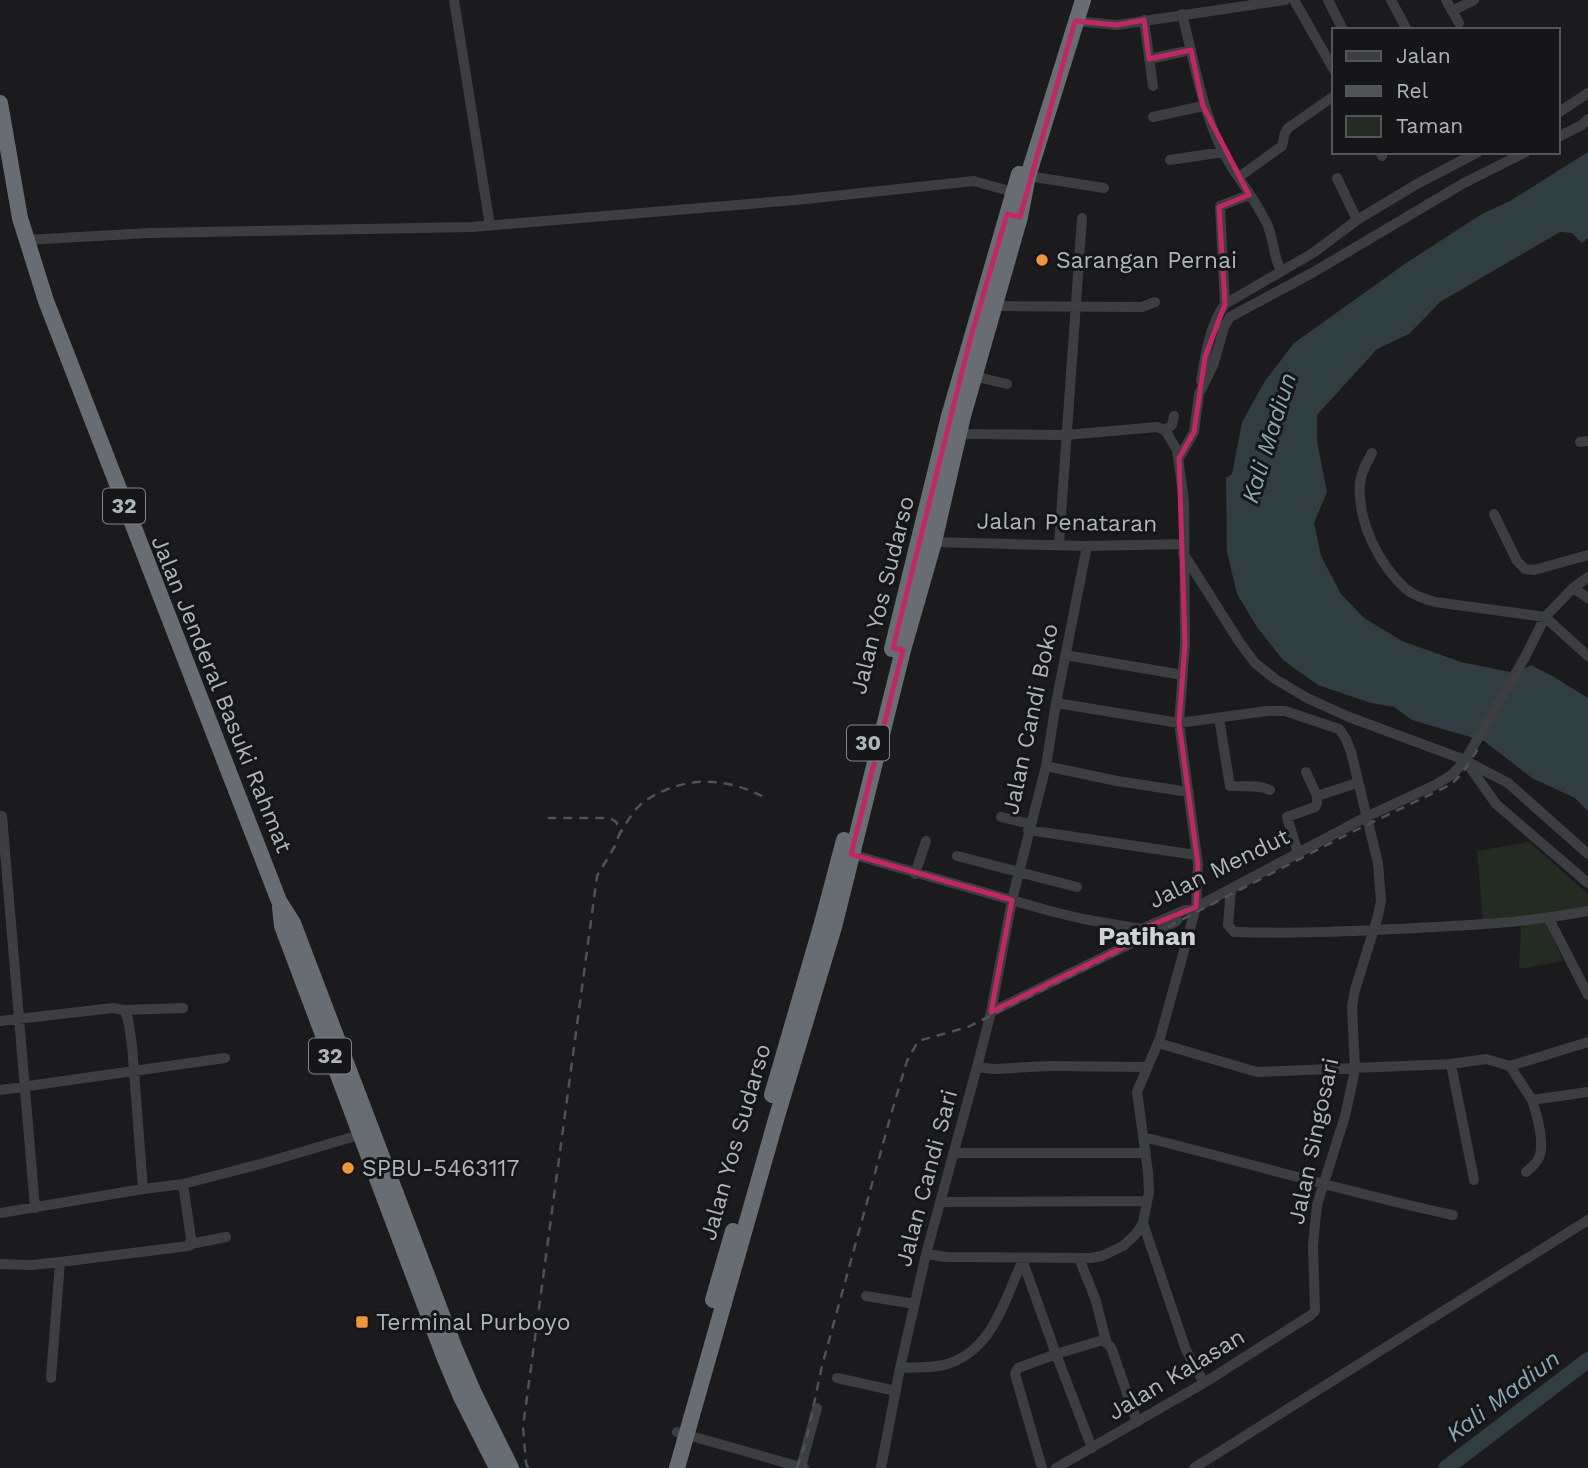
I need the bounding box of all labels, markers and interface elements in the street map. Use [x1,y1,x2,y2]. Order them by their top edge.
legend [1332,28,1560,154]
text: Jalan [1396,43,1451,68]
text: Rel [1396,78,1429,103]
text: Taman [1396,113,1463,138]
place label: Sarangan Pernai [1056,247,1237,274]
marker: Sarangan Pernai [1034,252,1050,268]
water label: Kali Madiun [1236,369,1302,507]
road number: 32 [103,489,145,524]
street label: Jalan Yos Sudarso [845,493,920,697]
street label: Jalan Penataran [976,507,1158,538]
street label: Jalan Jenderal Basuki Rahmat [145,532,298,857]
street label: Jalan Candi Boko [997,621,1064,817]
road number: 30 [847,726,889,760]
street label: Jalan Mendut [1145,823,1294,914]
district label: Patihan [1098,921,1196,951]
road number: 32 [309,1038,351,1074]
street label: Jalan Yos Sudarso [695,1041,776,1243]
street label: Jalan Singosari [1283,1055,1344,1227]
street label: Jalan Candi Sari [890,1087,963,1270]
place label: SPBU-5463117 [362,1155,520,1182]
marker: SPBU-5463117 [340,1160,356,1176]
place label: Terminal Purboyo [376,1309,571,1336]
marker: Terminal Purboyo [354,1314,370,1330]
street label: Jalan Kalasan [1103,1323,1250,1426]
water label: Kali Madiun [1441,1344,1565,1448]

